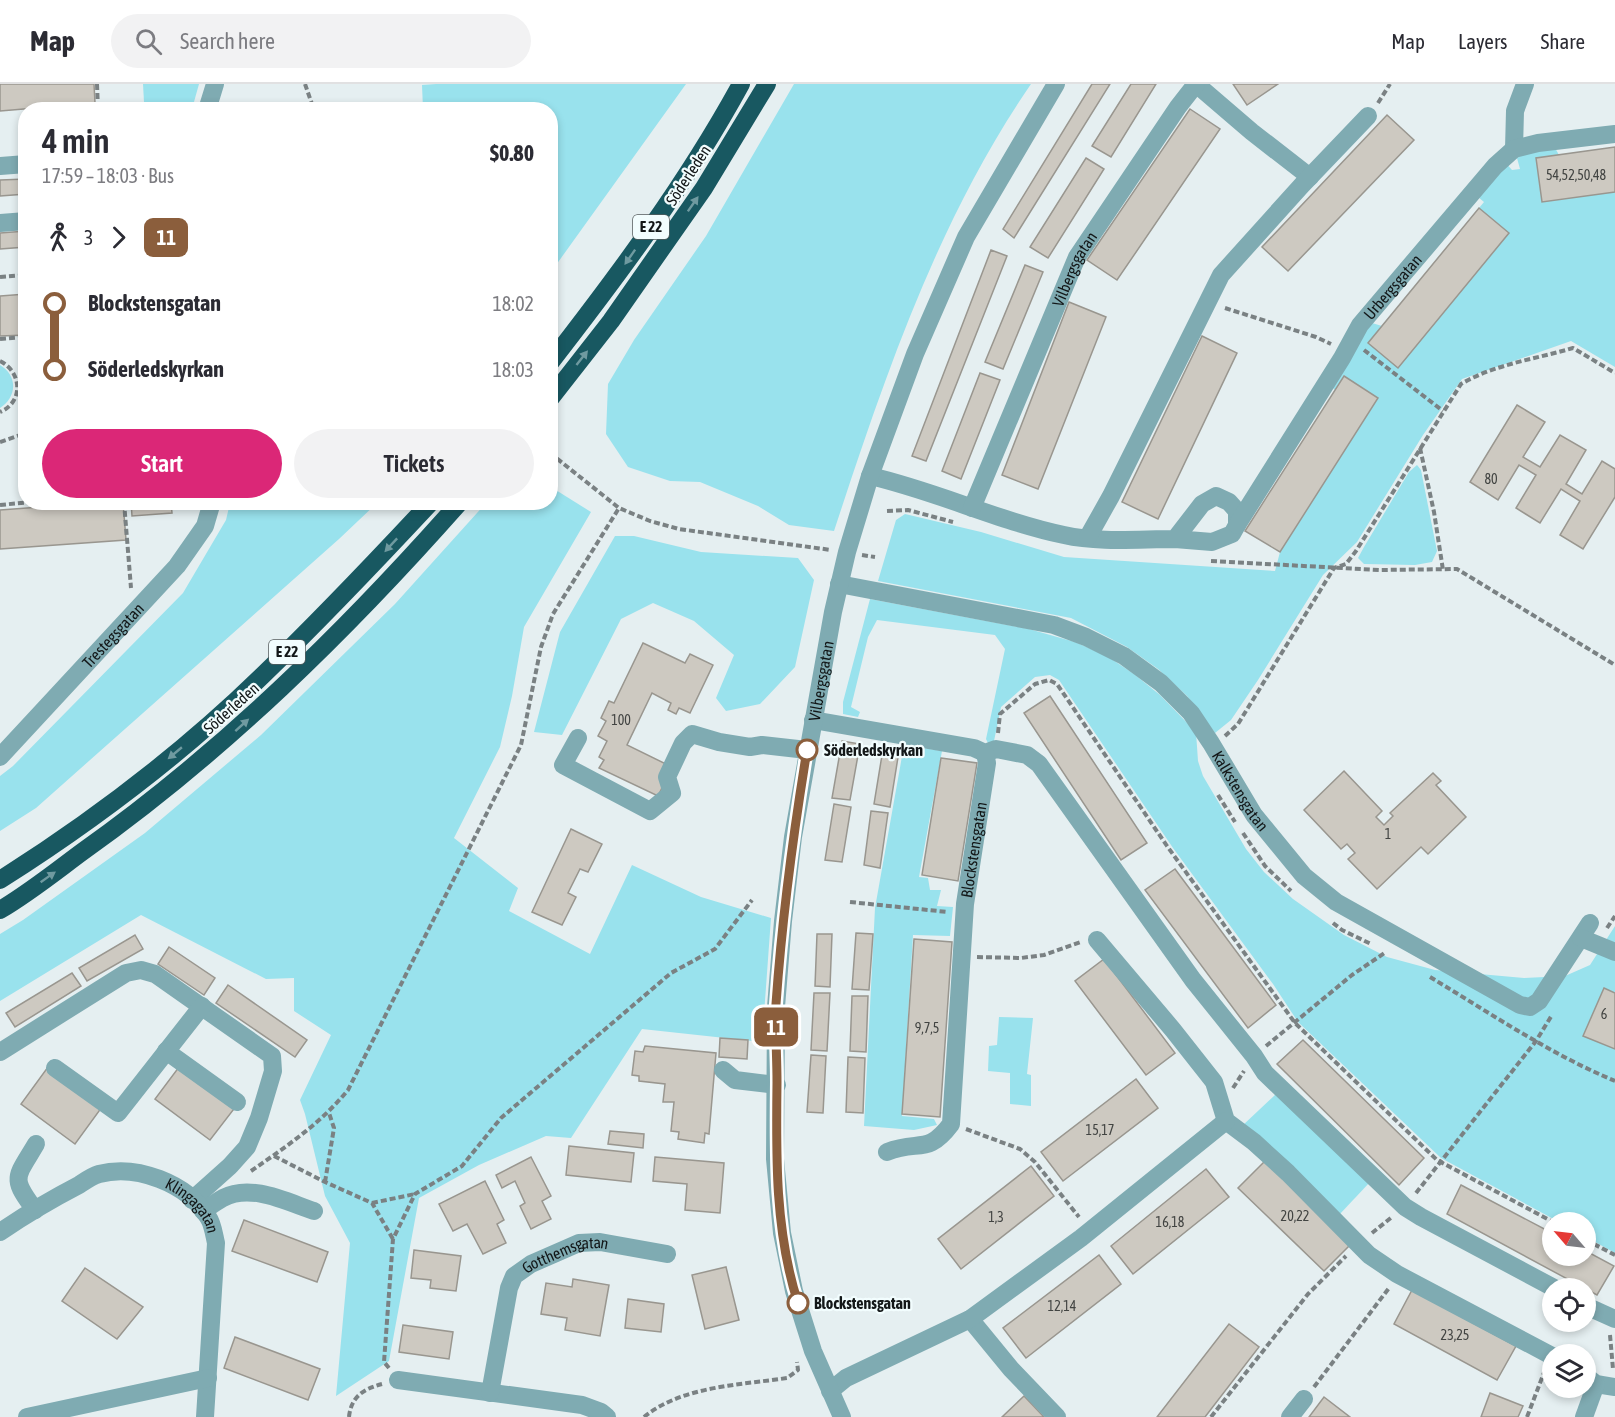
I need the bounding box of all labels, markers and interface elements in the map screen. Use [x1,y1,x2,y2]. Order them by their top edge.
search box [111,14,531,68]
text: Map [30,25,75,57]
icon: search [132,25,165,58]
text: Search here [180,28,275,54]
text: Map [1391,29,1425,53]
text: Layers [1458,29,1508,53]
text: Share [1541,29,1585,53]
text: 4 min [42,122,109,160]
text: $0.80 [490,140,534,166]
street label: Söderleden [662,142,714,208]
text: 17:59 – 18:03 · Bus [42,164,174,187]
house number: 54,52,50,48 [1546,167,1606,183]
one-way arrow [687,197,699,213]
road number: E 22 [633,215,669,239]
icon: walk [42,221,75,254]
icon: forward [102,221,135,254]
text: 11 [156,225,176,249]
text: 3 [84,226,93,249]
street label: Vilbergsgatan [1048,228,1100,309]
one-way arrow [624,248,636,264]
street label: Urbergsgatan [1360,251,1425,323]
text: Blockstensgatan [88,290,221,316]
text: 18:02 [492,292,534,315]
one-way arrow [576,350,588,366]
text: Söderledskyrkan [88,356,224,382]
text: 18:03 [492,358,534,381]
button: Start [42,429,282,498]
button: Tickets [294,429,534,498]
house number: 80 [1484,471,1498,487]
one-way arrow [385,537,398,552]
street label: Trestegsgatan [78,599,147,671]
street label: Vilbergsgatan [805,639,837,723]
road number: E 22 [269,640,305,664]
street label: Söderleden [200,679,262,737]
house number: 100 [611,712,631,728]
one-way arrow [234,719,249,732]
marker: Söderledskyrkan [796,739,818,761]
place label: Söderledskyrkan [824,741,923,759]
one-way arrow [168,746,183,759]
street label: Kalkstensgatan [1209,748,1272,834]
street label: Blockstensgatan [957,801,990,899]
house number: 1 [1385,826,1391,842]
one-way arrow [41,871,56,883]
house number: 6 [1601,1006,1608,1022]
line badge: 11 [749,1008,803,1046]
text: 11 [766,1015,786,1039]
house number: 9,7,5 [915,1020,939,1036]
house number: 15,17 [1086,1122,1114,1138]
street label: Klingagatan [163,1174,223,1235]
house number: 20,22 [1281,1208,1309,1224]
house number: 1,3 [988,1209,1004,1225]
north arrow [1542,1212,1596,1266]
map controls [1542,1212,1596,1398]
house number: 16,18 [1156,1214,1185,1230]
street label: Gotthemsgatan [518,1233,610,1277]
button: locate [1542,1278,1596,1332]
marker: Blockstensgatan [787,1292,809,1314]
place label: Blockstensgatan [814,1294,911,1312]
house number: 12,14 [1048,1298,1077,1314]
house number: 23,25 [1441,1327,1469,1343]
button: layers [1542,1344,1596,1398]

